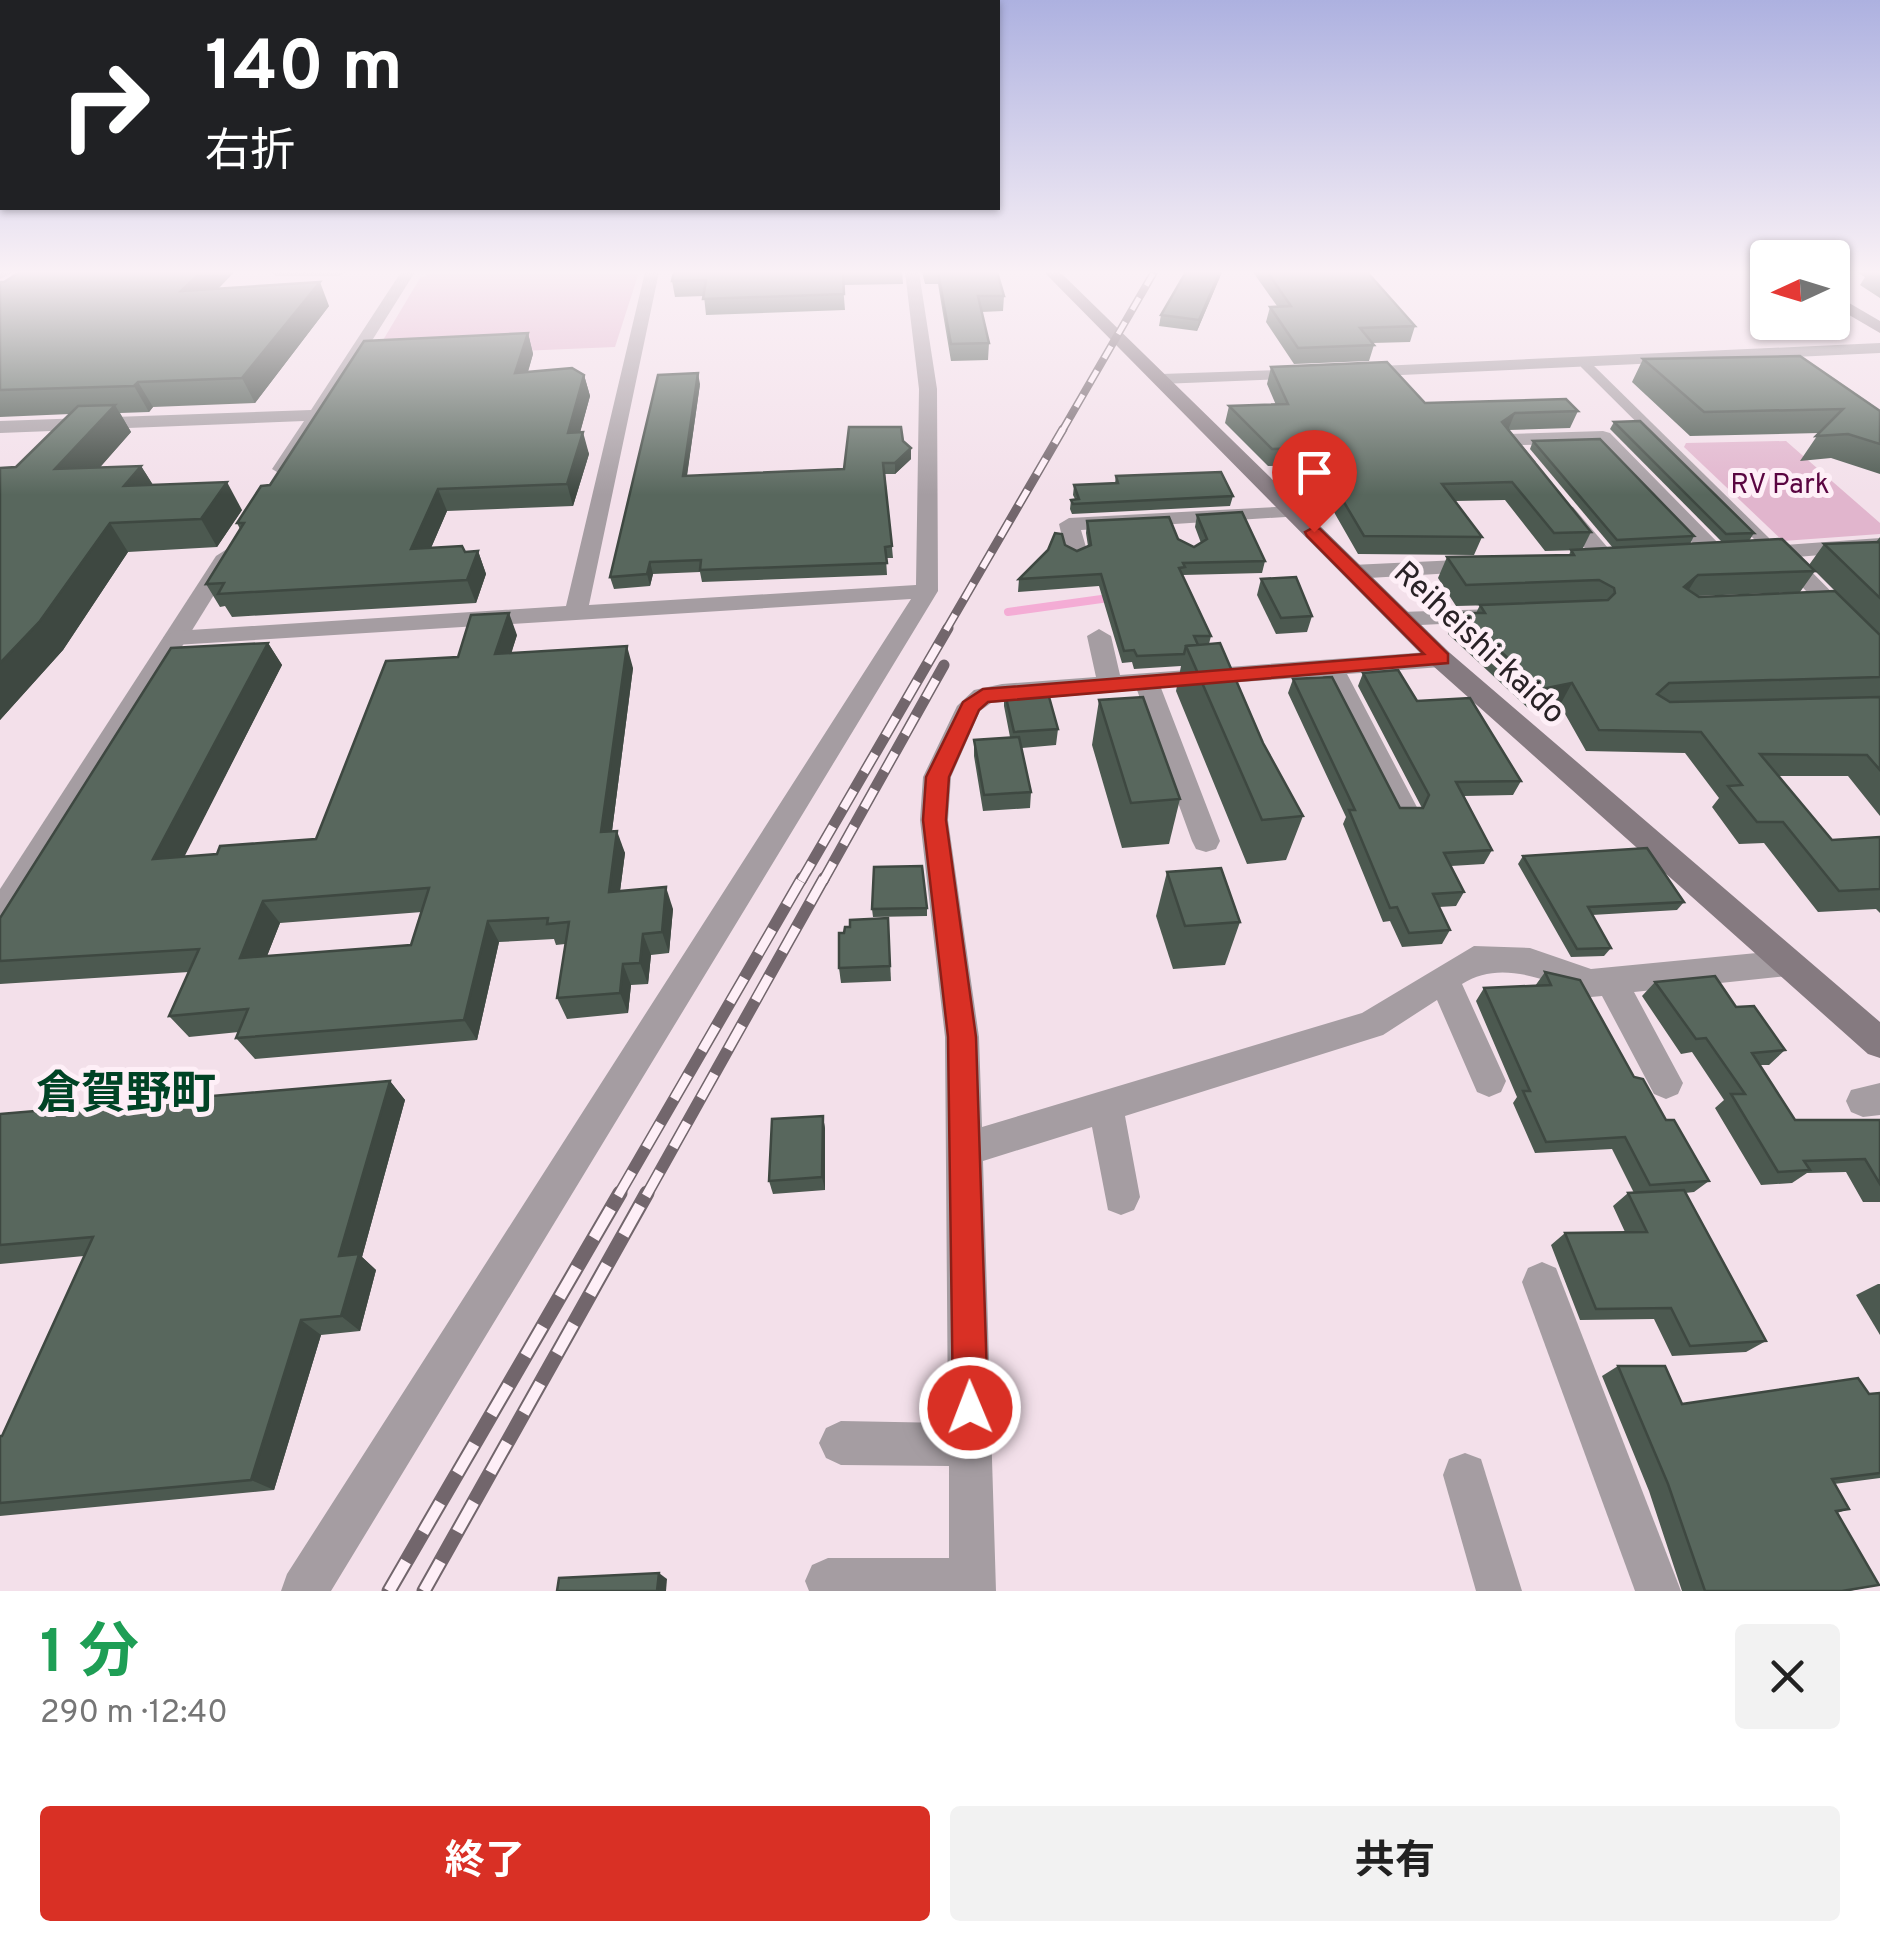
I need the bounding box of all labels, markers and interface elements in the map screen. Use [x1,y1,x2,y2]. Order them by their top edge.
text: 140 m [205,26,403,115]
icon: right [40,40,170,170]
text: 右折 [205,125,295,182]
north arrow [1750,240,1850,340]
map controls [1750,240,1850,340]
pin [1272,430,1357,533]
icon: arrive [1287,445,1342,500]
park label: RV Park [1730,468,1830,504]
street label: Reiheishi-kaido [1384,554,1572,734]
district label: 倉賀野町 [36,1068,216,1125]
position arrow [918,1356,1022,1460]
text: 1 分 [40,1618,139,1694]
button: close [1735,1624,1840,1729]
text: 290 m · 12:40 [40,1694,228,1734]
button: 終了 [40,1806,930,1921]
button: 共有 [950,1806,1840,1921]

